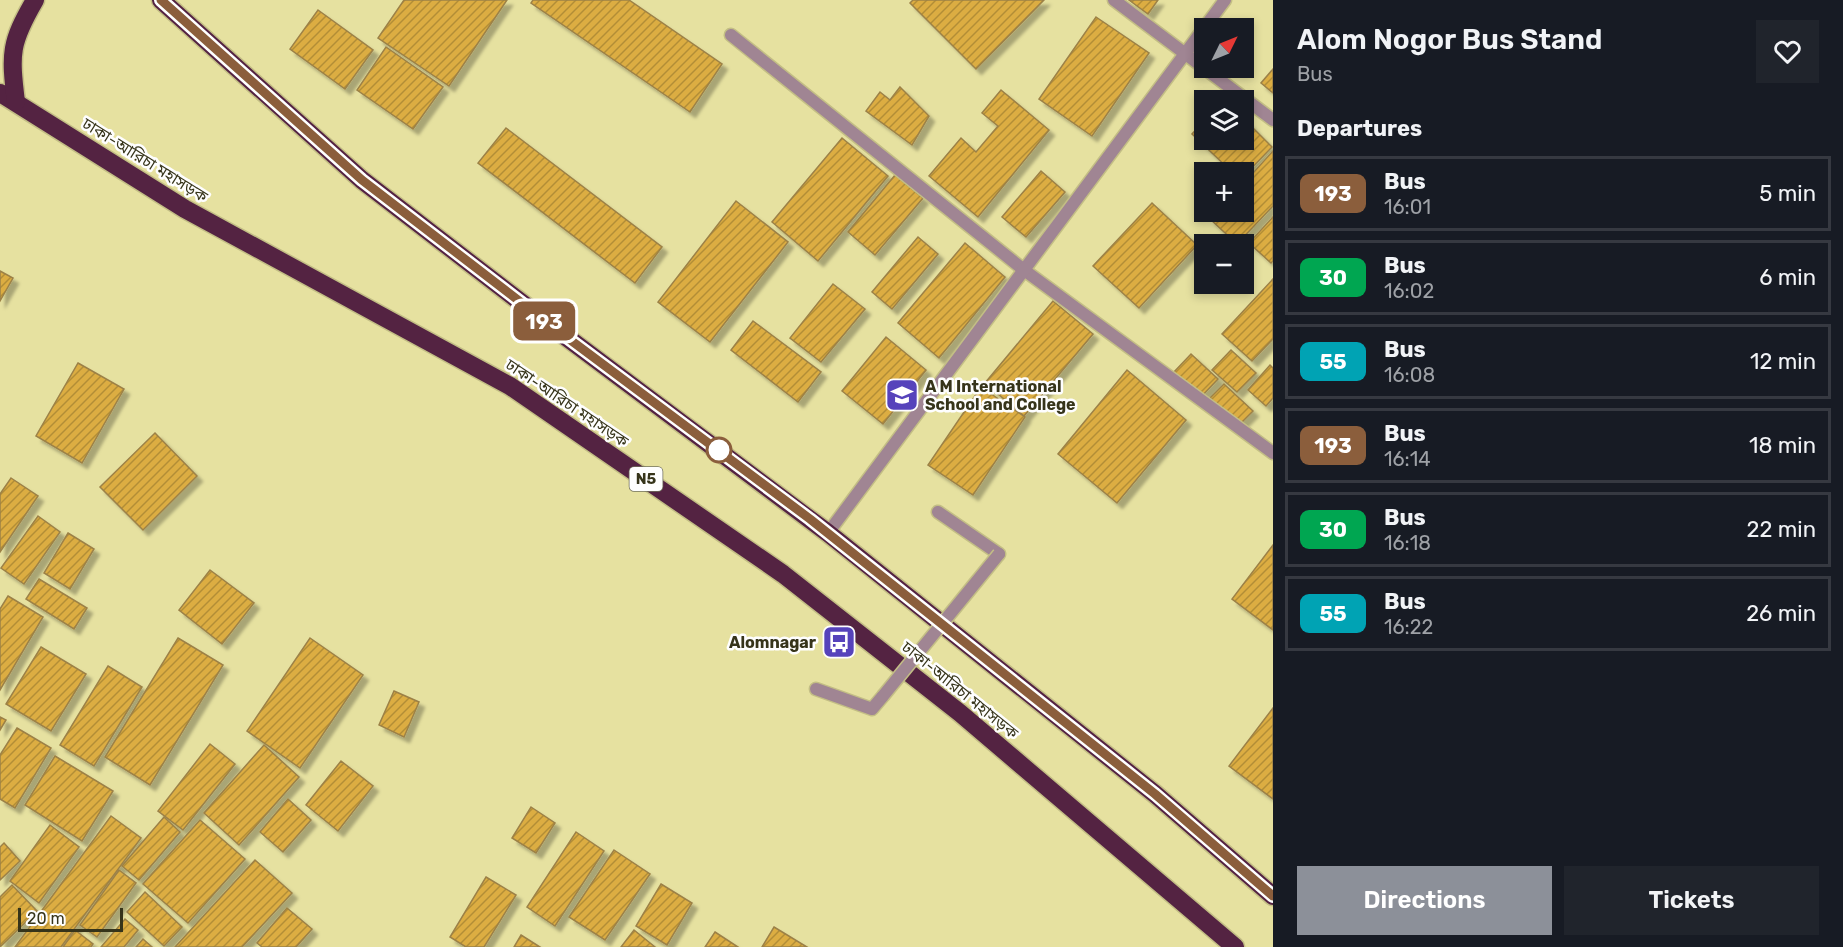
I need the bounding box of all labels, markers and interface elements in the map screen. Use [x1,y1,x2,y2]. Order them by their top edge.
north arrow [1194,18,1254,78]
map controls [1194,18,1254,294]
button: heart [1756,20,1819,83]
text: Alom Nogor Bus Stand [1297,23,1602,56]
text: Bus [1297,62,1333,86]
button: layers [1194,90,1254,150]
street label: ঢাকা-আরিচা মহাসড়ক [78,113,212,207]
text: Departures [1297,115,1422,142]
button: + [1194,162,1254,222]
text: Bus [1384,168,1426,195]
text: 5 min [1759,180,1816,207]
text: 193 [1314,181,1352,206]
text: 16:01 [1384,195,1431,219]
button: − [1194,234,1254,294]
text: Bus [1384,252,1426,279]
text: 6 min [1759,264,1816,291]
text: 30 [1319,265,1347,290]
text: 16:02 [1384,279,1434,303]
line badge: 193 [510,302,578,340]
text: 193 [525,309,563,334]
text: Bus [1384,336,1426,363]
text: 12 min [1750,348,1816,375]
text: 55 [1319,349,1347,374]
street label: ঢাকা-আরিচা মহাসড়ক [501,354,633,452]
text: 16:08 [1384,363,1435,387]
school or university icon: A M International School and College [884,377,920,413]
place label: A M International School and College [925,377,1076,414]
text: Bus [1384,420,1426,447]
text: 18 min [1749,432,1816,459]
text: 193 [1314,433,1352,458]
unlabelled marker [706,437,732,463]
text: 16:14 [1384,447,1431,471]
road number: N5 [630,467,662,491]
text: Bus [1384,504,1426,531]
text: 22 min [1747,516,1816,543]
text: 30 [1319,517,1347,542]
text: 16:18 [1384,531,1431,555]
text: Bus [1384,588,1426,615]
text: 26 min [1746,600,1816,627]
text: 55 [1319,601,1347,626]
text: 16:22 [1384,615,1433,639]
bus stop icon: Alomnagar [821,624,857,660]
place label: Alomnagar [729,633,817,652]
street label: ঢাকা-আরিচা মহাসড়ক [897,637,1023,743]
button: Directions [1297,866,1552,935]
button: Tickets [1564,866,1819,935]
scale bar [18,905,123,932]
text: 20 m [27,909,65,928]

